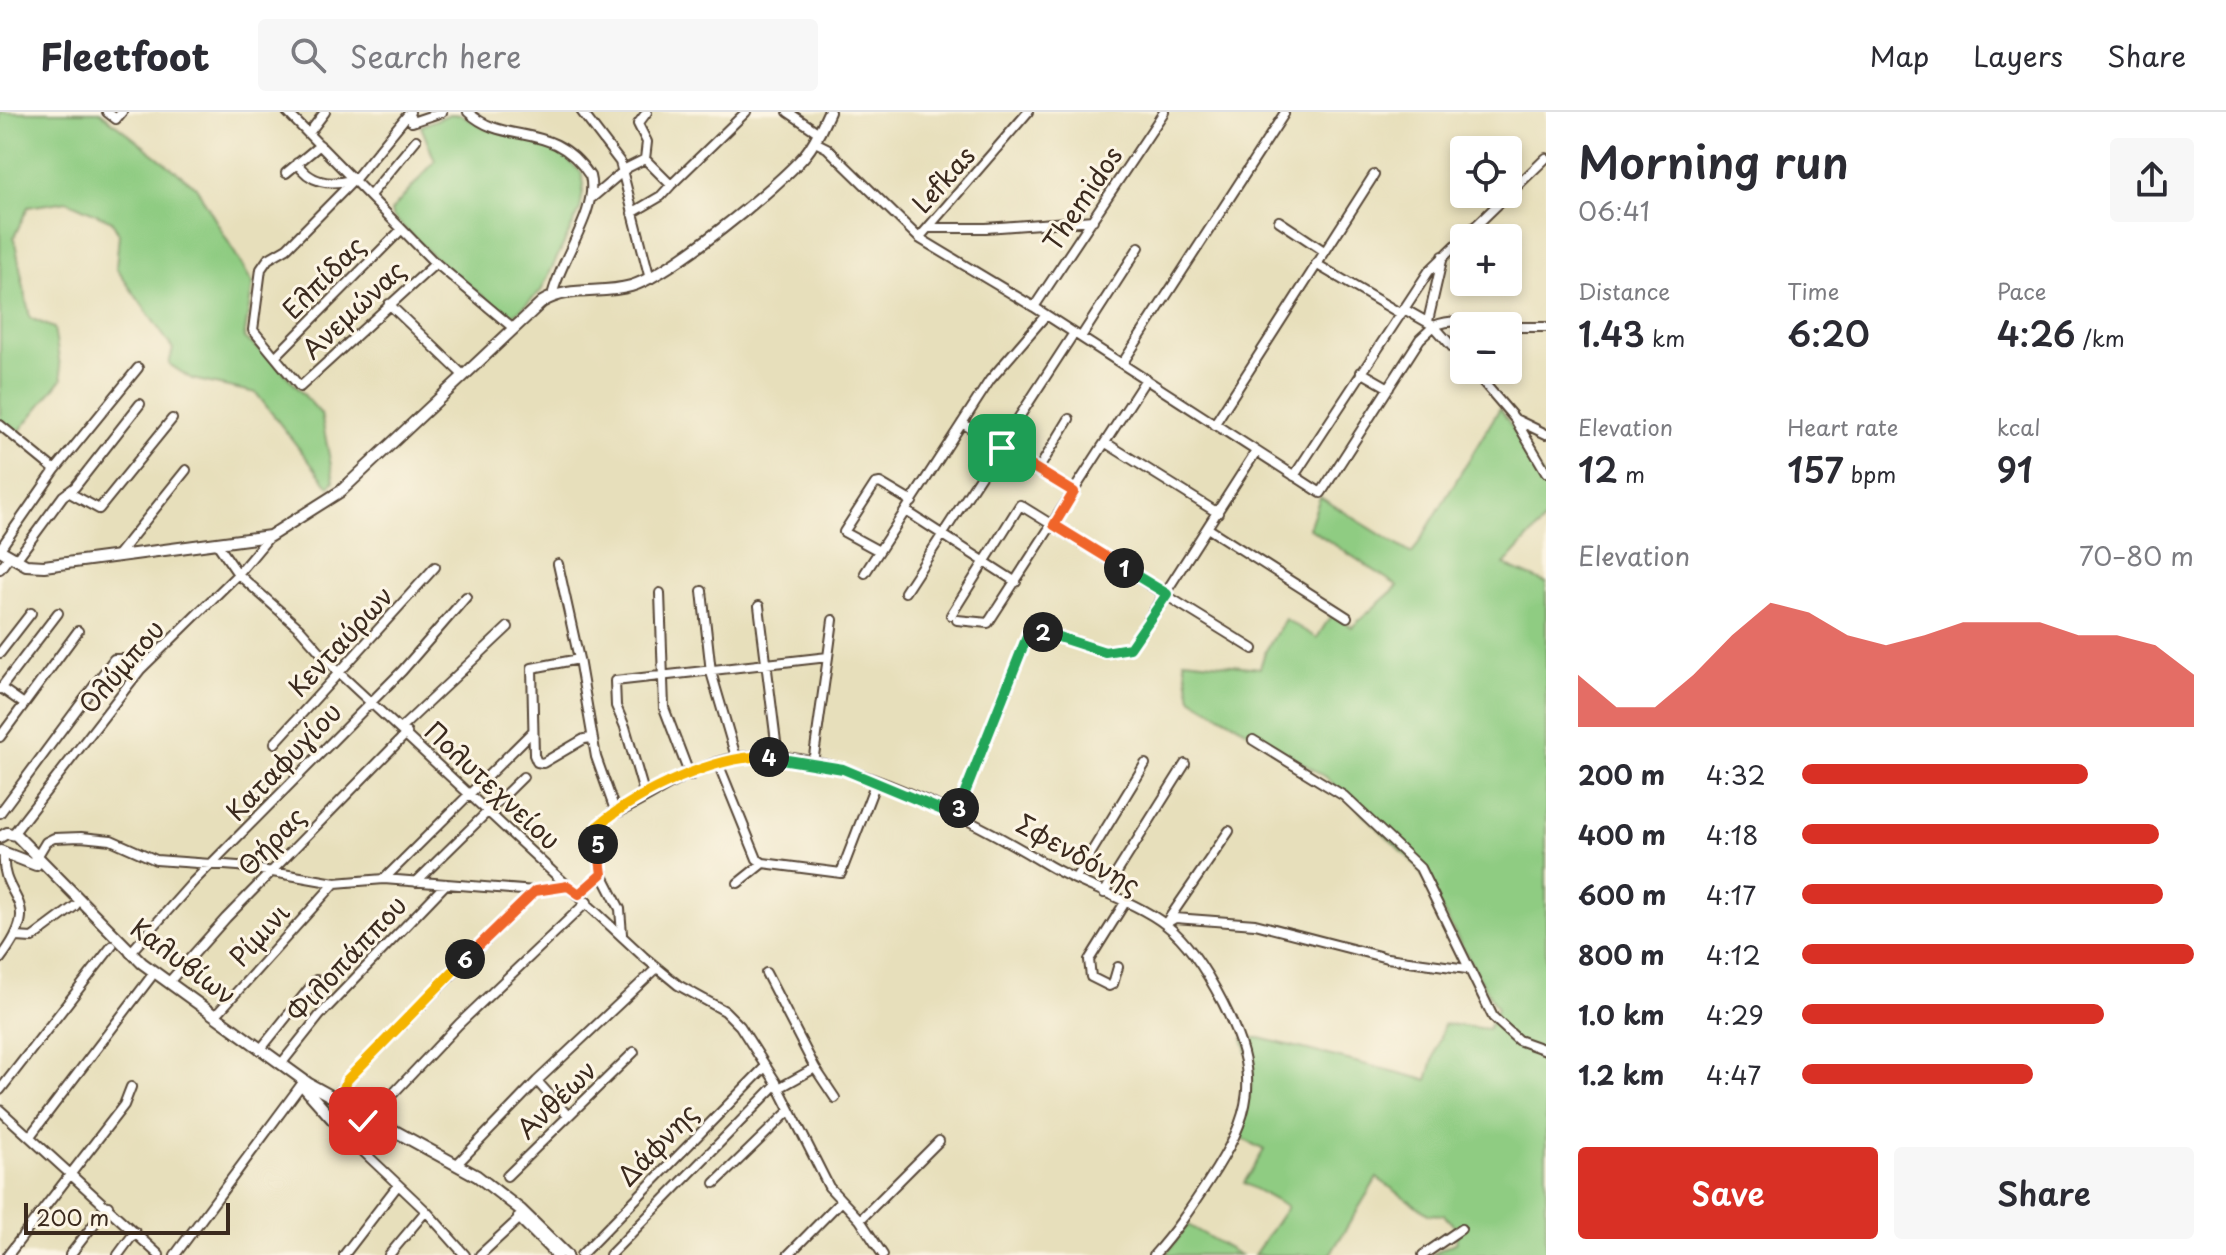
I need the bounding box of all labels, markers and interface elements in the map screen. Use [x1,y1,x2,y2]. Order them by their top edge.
search box [258,19,818,91]
text: Fleetfoot [40,27,210,84]
icon: search [286,33,330,77]
text: Search here [350,33,521,78]
text: Map [1869,34,1929,77]
text: Layers [1973,34,2063,77]
text: Share [2107,34,2186,77]
text: Morning run [1578,128,1849,194]
map controls [1450,136,1522,384]
button: locate [1450,136,1522,208]
street label: Lefkas [902,137,984,221]
street label: Themidos [1032,138,1131,258]
button: share [2110,138,2194,222]
text: 06:41 [1578,191,1650,230]
button: + [1450,224,1522,296]
street label: Ελπίδας [273,227,373,327]
street label: Ανεμώνας [292,251,414,367]
text: Distance [1578,274,1670,307]
text: Time [1787,274,1839,307]
text: Pace [1997,274,2046,307]
text: 1.43 [1578,307,1645,359]
text: 6:20 [1787,307,1870,359]
text: 4:26 [1997,307,2076,359]
button: − [1450,312,1522,384]
text: km [1645,321,1685,354]
text: /km [2076,321,2125,354]
text: Elevation [1578,410,1673,443]
text: Heart rate [1787,410,1898,443]
text: kcal [1997,410,2041,443]
pin [968,414,1036,482]
icon: arrive [980,426,1024,470]
text: 12 [1578,443,1618,495]
text: 157 [1787,443,1844,495]
text: 91 [1997,443,2033,495]
text: m [1618,457,1645,490]
text: bpm [1844,457,1896,490]
text: Elevation [1578,536,1690,575]
text: 70–80 m [2079,536,2194,575]
pin: 1 [1104,548,1144,588]
text: 1 [1119,551,1129,584]
street label: Κενταύρων [278,577,402,705]
street label: Ολύμπου [69,610,173,722]
pin: 2 [1023,612,1063,652]
text: 2 [1035,615,1051,648]
street label: Καταφυγίου [216,693,350,829]
street label: Πολυτεχνείου [416,712,570,858]
pin: 4 [749,737,789,777]
text: 4 [762,740,776,773]
text: 200 m [1578,755,1665,794]
text: 4:32 [1706,755,1766,794]
pin: 3 [939,788,979,828]
text: 3 [952,791,966,824]
street label: Θήρας [228,798,314,884]
street label: Σφενδόνης [1010,804,1148,904]
text: 400 m [1578,815,1666,854]
text: 4:18 [1706,815,1759,854]
pin: 5 [578,824,618,864]
text: 5 [591,827,605,860]
text: 600 m [1578,875,1666,914]
text: 4:17 [1706,875,1756,914]
street label: Φιλοπάππου [277,886,415,1030]
street label: Ρίμινι [220,893,298,975]
street label: Καλυβίων [123,908,245,1014]
text: 800 m [1578,935,1665,974]
text: 4:12 [1706,935,1761,974]
pin: 6 [445,939,485,979]
text: 6 [457,942,473,975]
text: 1.0 km [1578,995,1665,1034]
text: 4:29 [1706,995,1764,1034]
street label: Ανθέων [507,1051,605,1147]
text: 1.2 km [1578,1055,1664,1094]
text: 4:47 [1706,1055,1761,1094]
pin [329,1087,397,1155]
street label: Δάφνης [607,1094,706,1194]
icon: check [341,1099,385,1143]
button: Save [1578,1147,1878,1239]
button: Share [1894,1147,2194,1239]
scale bar [24,1199,230,1235]
text: 200 m [36,1200,109,1233]

